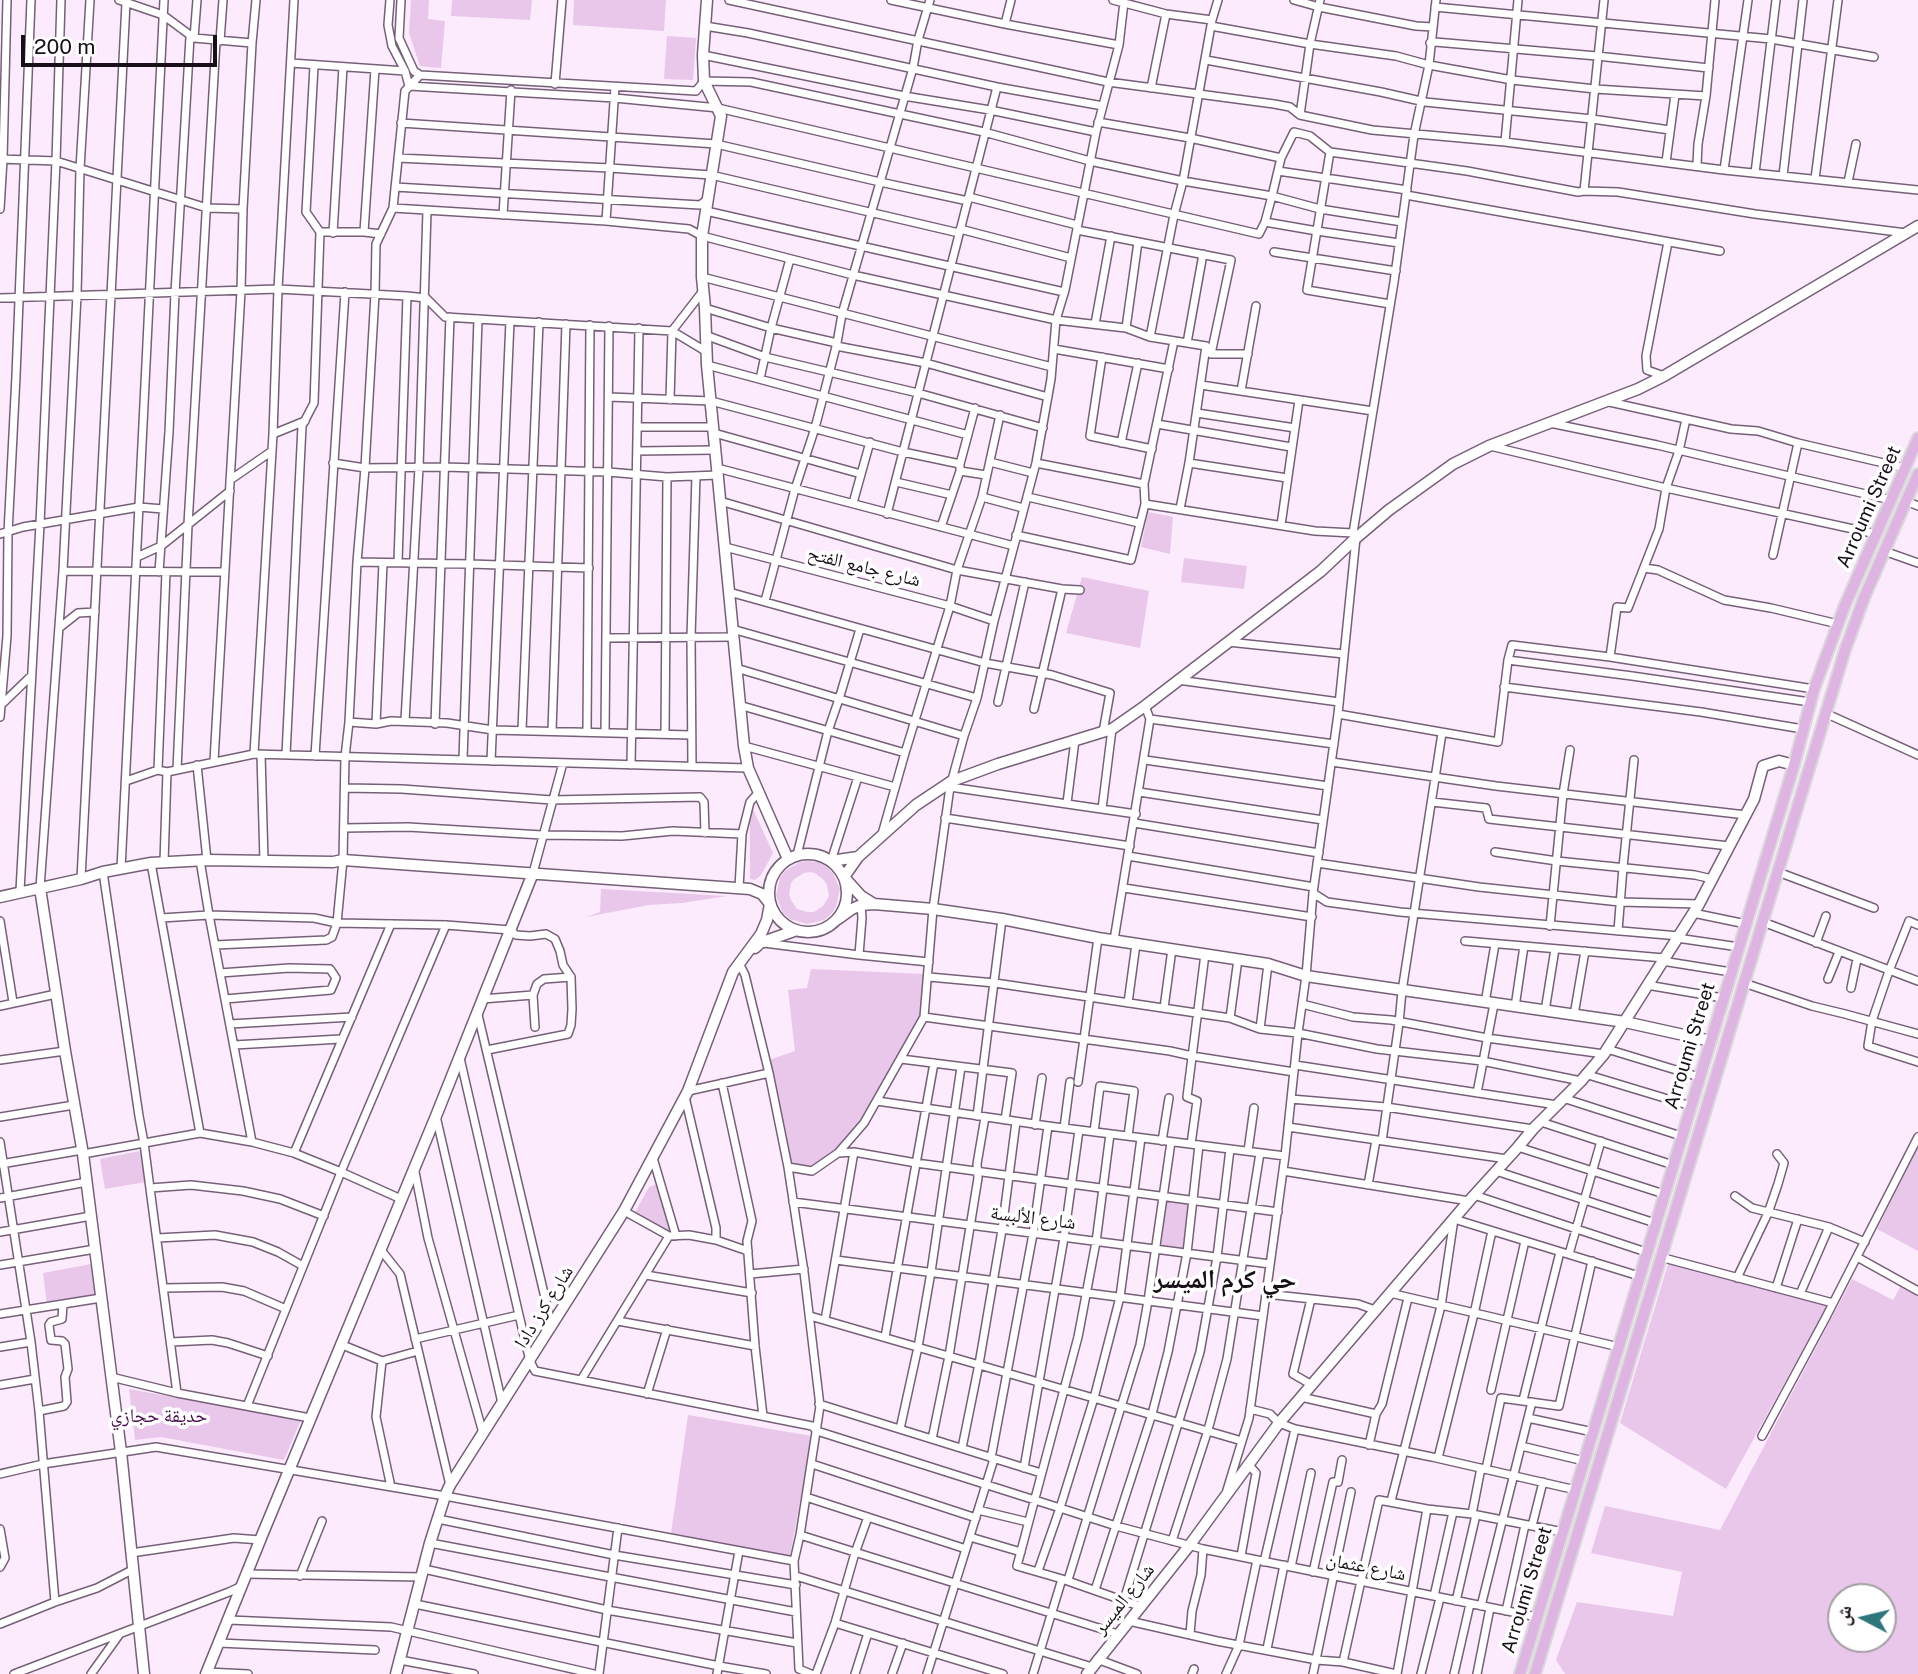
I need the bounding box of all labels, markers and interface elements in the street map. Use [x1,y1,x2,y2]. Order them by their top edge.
scale bar [24,21,220,65]
text: 200 m [34,34,95,59]
street label: Arroumi Street [1832,442,1906,572]
street label: شارع جامع الفتح [805,542,923,592]
street label: Arroumi Street [1660,980,1720,1112]
street label: شارع الألبسة [989,1201,1077,1235]
street label: شارع كرز دادا [510,1262,578,1352]
district label: حي كرم الميسر [1154,1264,1296,1296]
park label: حديقة حجازي [111,1405,207,1427]
street label: Arroumi Street [1497,1524,1557,1656]
street label: شارع عثمان [1324,1548,1408,1586]
street label: شارع الميسر [1089,1559,1159,1639]
north arrow [1827,1583,1897,1653]
text: ش [1831,1604,1855,1627]

